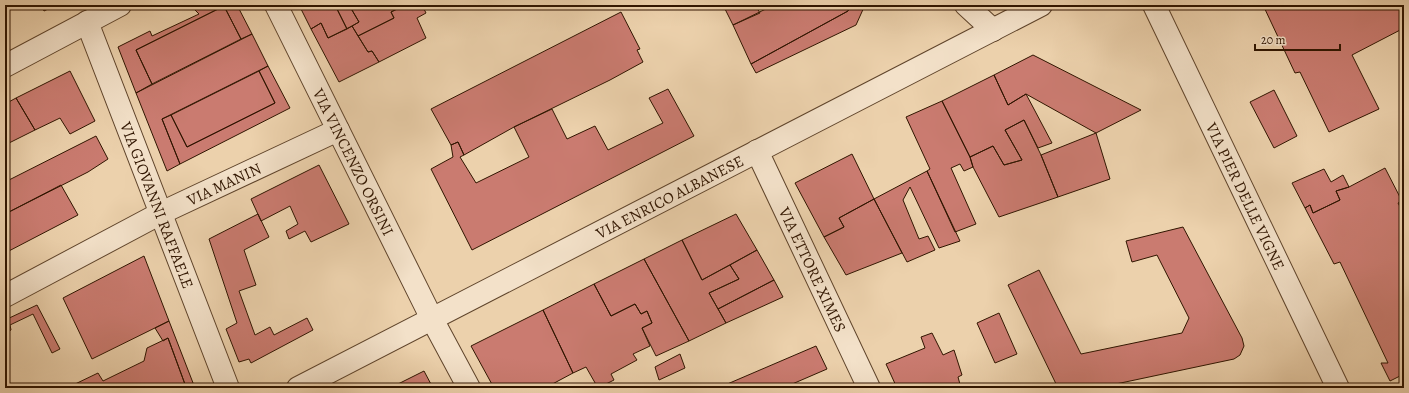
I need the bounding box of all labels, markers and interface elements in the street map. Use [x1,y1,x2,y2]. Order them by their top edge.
scale bar [1255,26,1340,52]
text: 20 m [1261,32,1285,48]
street label: VIA VINCENZO ORSINI [307,84,399,239]
street label: VIA GIOVANNI RAFFAELE [114,118,199,292]
street label: VIA PIER DELLE VIGNE [1200,118,1290,274]
street label: VIA ENRICO ALBANESE [591,150,748,245]
street label: VIA MANIN [183,158,265,212]
street label: VIA ETTORE XIMES [773,203,851,336]

